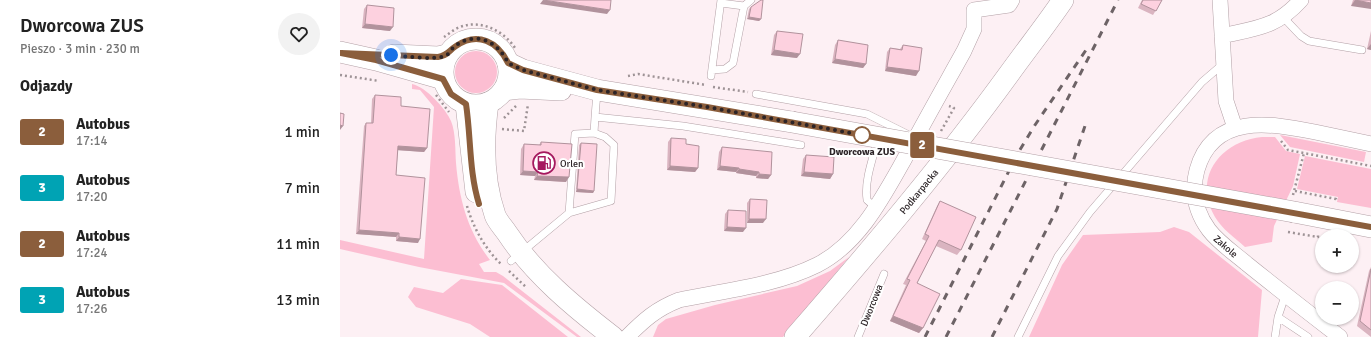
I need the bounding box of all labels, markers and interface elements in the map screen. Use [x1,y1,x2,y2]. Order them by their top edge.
button: heart [278,13,320,55]
text: Dworcowa ZUS [20,14,144,38]
text: Pieszo · 3 min · 230 m [20,41,140,57]
your location [381,45,401,65]
text: Odjazdy [20,77,73,95]
text: Autobus [76,115,130,133]
text: 2 [38,123,46,140]
text: 1 min [284,123,320,141]
marker: Dworcowa ZUS [853,126,871,144]
line badge: 2 [909,132,935,158]
text: 17:14 [76,133,108,149]
text: 2 [918,136,926,153]
place label: Dworcowa ZUS [829,146,895,158]
fuel station icon: Orlen [531,150,557,176]
place label: Orlen [560,158,584,170]
street label: Podkarpacka [897,167,941,217]
text: Autobus [76,171,130,189]
text: 3 [38,179,46,196]
text: 7 min [284,179,320,197]
text: 17:20 [76,189,108,205]
text: Autobus [76,227,130,245]
map controls [1315,229,1359,325]
button: + [1315,229,1359,273]
street label: Zakole [1211,233,1240,261]
text: 2 [38,235,46,252]
text: 11 min [276,235,320,253]
text: 17:24 [76,245,108,261]
button: − [1315,281,1359,325]
text: Autobus [76,283,130,301]
street label: Dworcowa [858,283,886,328]
text: 3 [38,291,46,308]
text: 13 min [276,291,320,309]
text: 17:26 [76,301,108,317]

